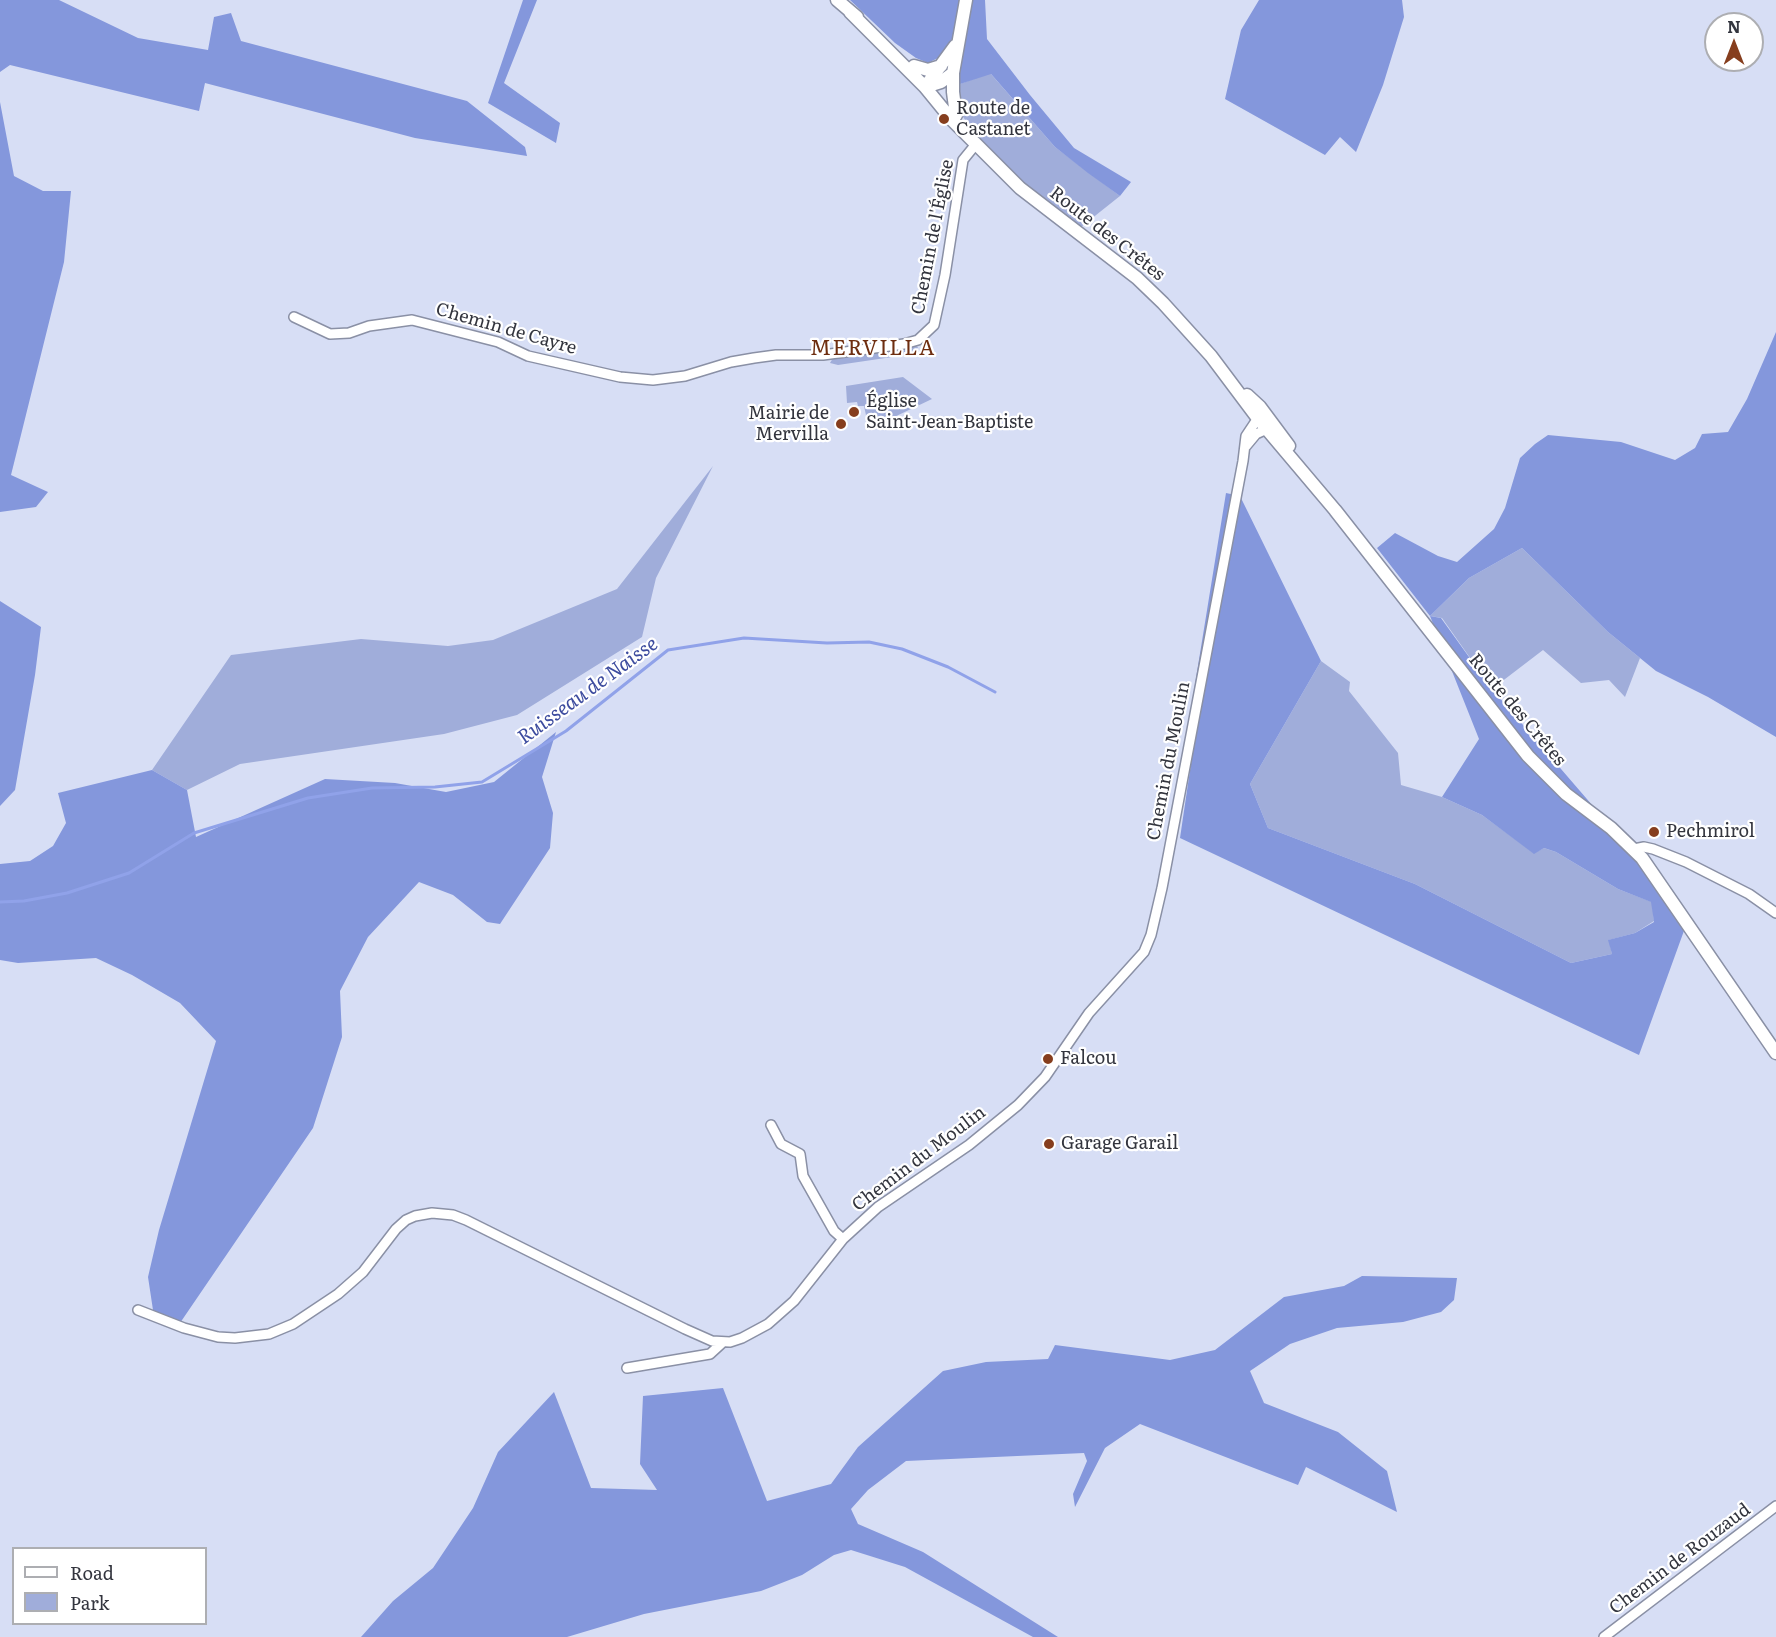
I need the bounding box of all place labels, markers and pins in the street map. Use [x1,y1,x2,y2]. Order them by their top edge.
place label: Route de Castanet [956,98,1031,140]
marker: Route de Castanet [937,112,951,126]
place label: Église Saint-Jean-Baptiste [866,391,1033,434]
place label: Mairie de Mervilla [748,403,829,446]
marker: Église Saint-Jean-Baptiste [847,405,861,419]
marker: Mairie de Mervilla [834,417,848,431]
place label: Pechmirol [1666,821,1755,843]
marker: Pechmirol [1647,825,1661,839]
place label: Falcou [1060,1048,1117,1070]
marker: Falcou [1041,1052,1055,1066]
place label: Garage Garail [1061,1133,1178,1155]
marker: Garage Garail [1042,1137,1056,1151]

